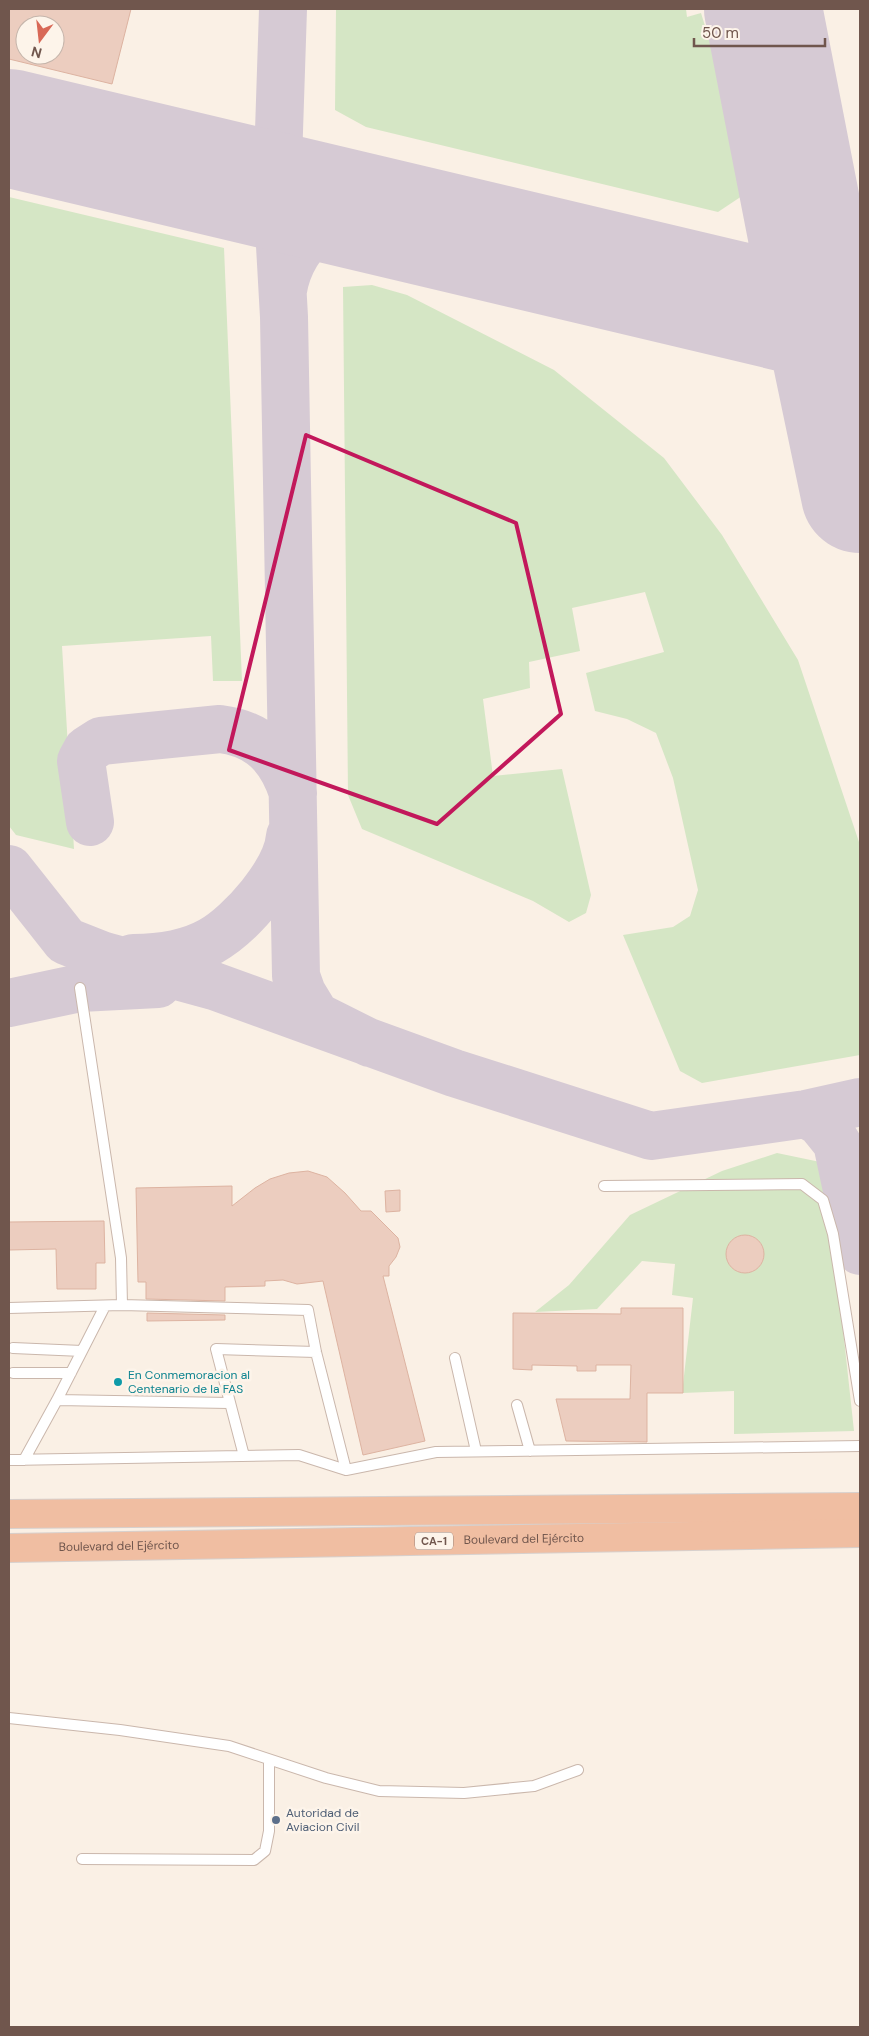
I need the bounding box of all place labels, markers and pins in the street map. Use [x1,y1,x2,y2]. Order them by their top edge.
place label: En Conmemoracion al Centenario de la FAS [128,1367,250,1397]
marker: En Conmemoracion al Centenario de la FAS [112,1376,124,1388]
place label: Autoridad de Aviacion Civil [286,1805,359,1835]
marker: Autoridad de Aviacion Civil [270,1814,282,1826]

